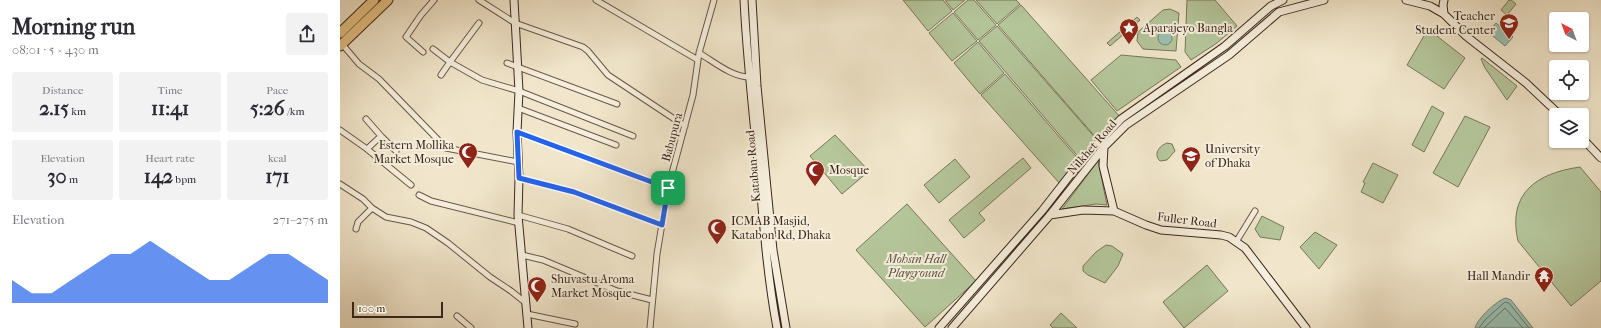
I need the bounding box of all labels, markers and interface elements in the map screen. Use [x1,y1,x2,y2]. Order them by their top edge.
place label: Teacher Student Center [1415,9,1496,37]
school or university icon: Teacher Student Center [1498,12,1520,40]
north arrow [1549,12,1589,52]
map controls [1549,12,1589,148]
button: share [286,13,328,55]
text: Morning run [12,14,135,40]
place icon: Aparajeyo Bangla [1118,17,1140,45]
place label: Aparajeyo Bangla [1142,21,1233,35]
text: 08:01 · 5 × 430 m [12,42,99,57]
button: locate [1549,60,1589,100]
text: Distance [42,84,83,97]
text: Time [157,84,182,97]
text: Pace [266,84,288,97]
text: 2.15 [39,97,69,120]
text: 11:41 [151,97,189,120]
text: 5:26 [250,97,285,120]
text: km [69,105,86,118]
text: /km [285,105,305,118]
button: layers [1549,108,1589,148]
street label: Babupura [659,111,685,163]
street label: Nilkhet Road [1064,116,1120,177]
street label: Kataban Road [743,129,763,203]
place label: Estern Mollika Market Mosque [373,138,454,166]
mosque icon: Estern Mollika Market Mosque [457,141,479,169]
place label: University of Dhaka [1205,142,1261,170]
school or university icon: University of Dhaka [1180,145,1202,173]
text: Elevation [40,152,85,165]
text: Heart rate [145,152,195,165]
text: kcal [268,152,287,165]
mosque icon: Mosque [804,159,826,187]
place label: Mosque [829,163,869,177]
text: 30 [47,165,67,188]
text: 142 [144,165,173,188]
text: 171 [265,165,289,188]
pin [651,171,685,205]
text: m [67,173,78,186]
text: bpm [173,173,196,186]
icon: arrive [657,177,679,199]
street label: Fuller Road [1156,209,1218,231]
text: Elevation [12,212,65,227]
text: 271–275 m [273,212,328,227]
place label: ICMAB Masjid, Katabon Rd, Dhaka [731,214,831,242]
mosque icon: ICMAB Masjid, Katabon Rd, Dhaka [706,217,728,245]
park label: Mohsin Hall Playground [885,252,948,280]
temple icon: Hall Mandir [1533,265,1555,293]
place label: Hall Mandir [1467,269,1531,283]
place label: Shuvastu Aroma Market Mosque [551,272,635,300]
mosque icon: Shuvastu Aroma Market Mosque [526,275,548,303]
scale bar [352,300,443,319]
text: 100 m [358,302,386,315]

